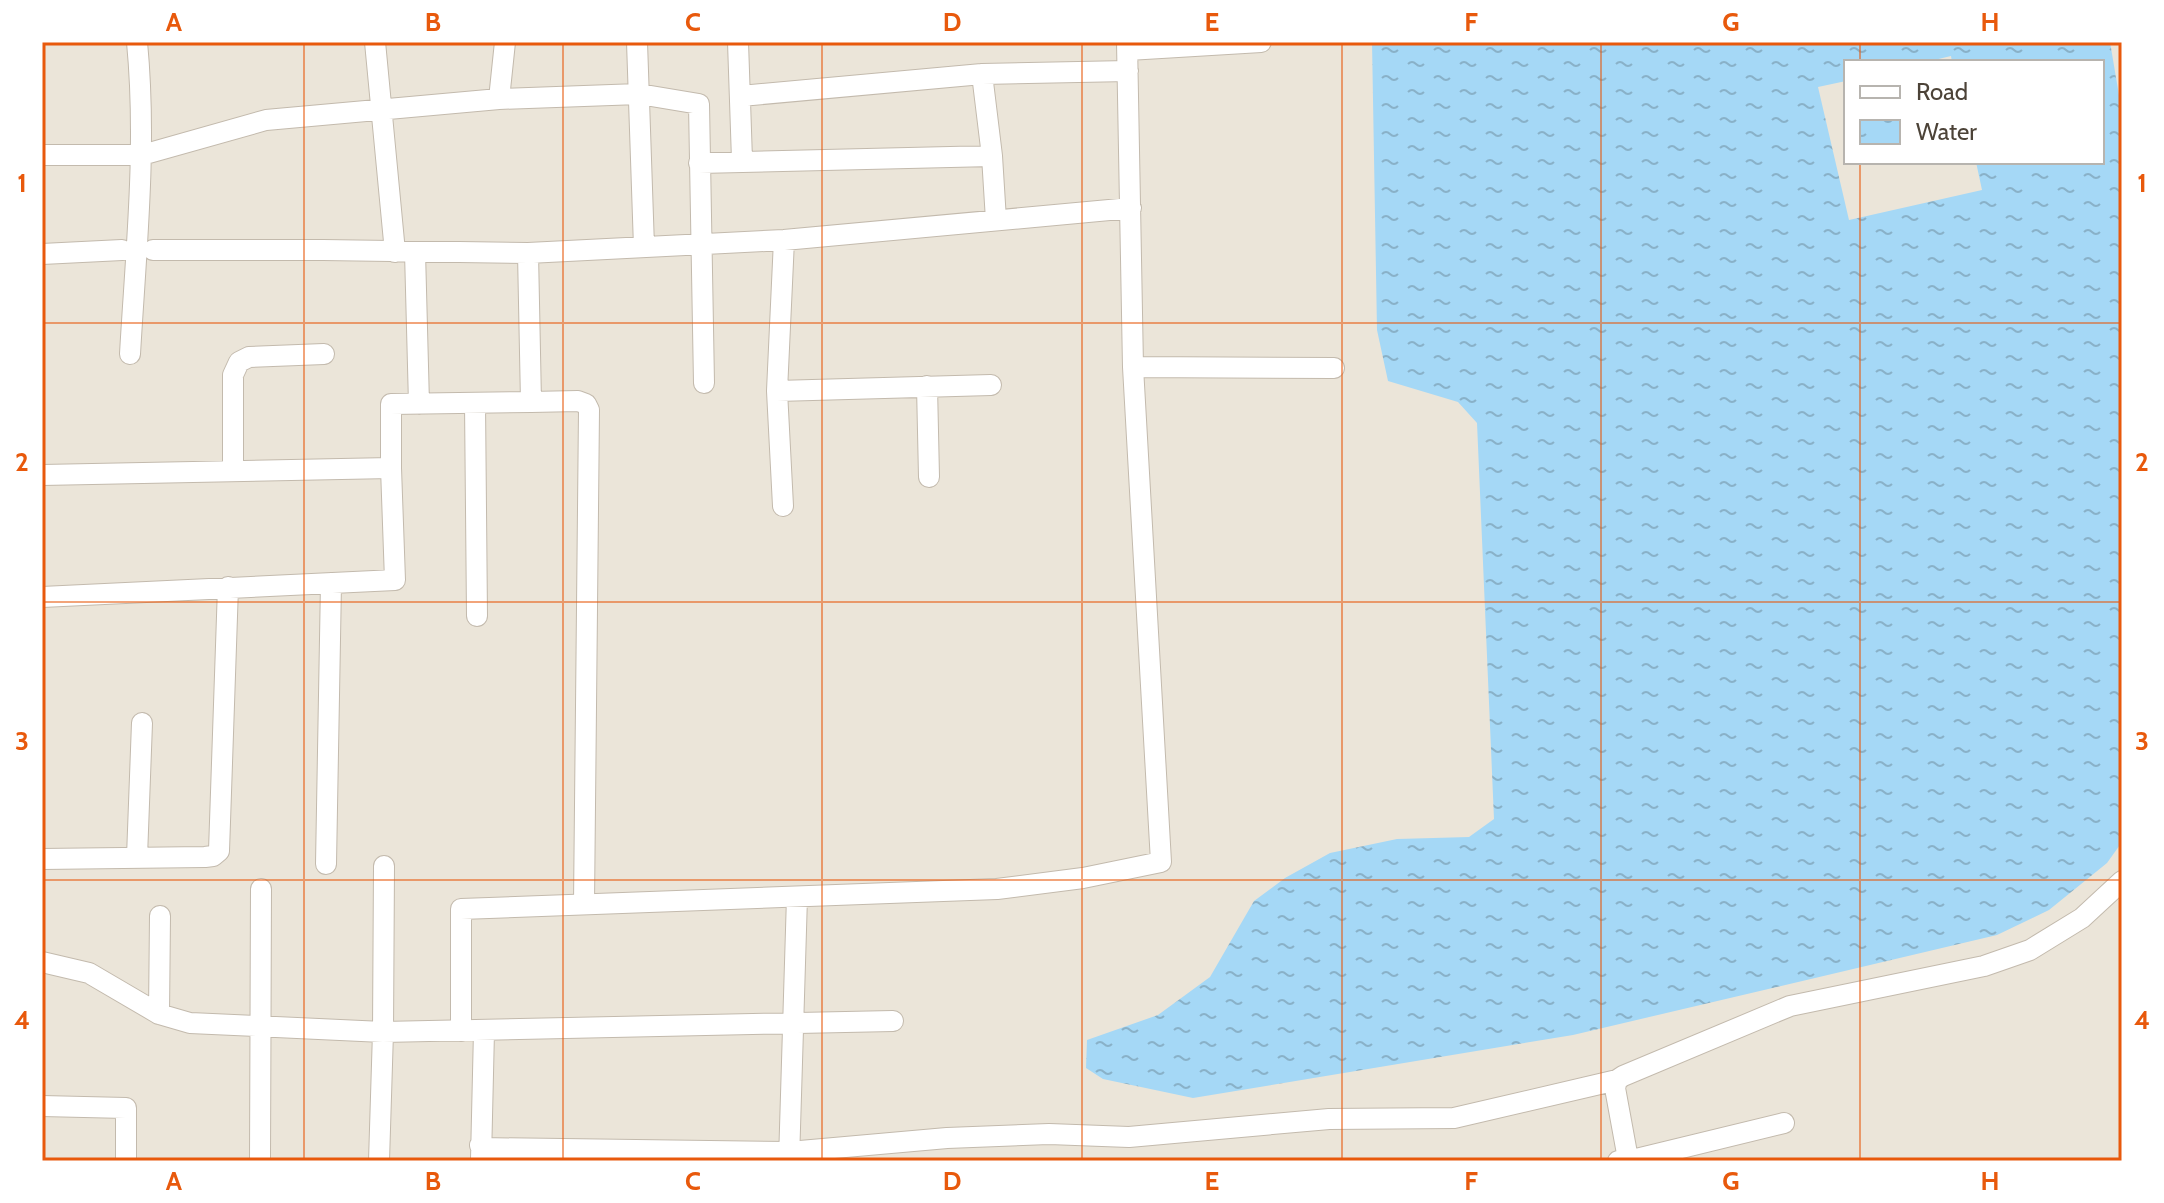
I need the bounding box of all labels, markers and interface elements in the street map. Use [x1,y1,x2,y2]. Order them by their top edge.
text: A [166,6,183,38]
text: B [425,6,441,38]
text: C [685,6,701,38]
text: D [943,6,961,38]
text: E [1205,6,1219,38]
text: F [1464,6,1478,38]
text: G [1722,6,1740,38]
text: H [1981,6,1999,38]
legend [1844,60,2104,164]
text: Road [1916,77,1968,106]
text: Water [1916,117,1977,146]
text: 1 [17,167,27,199]
text: 1 [2137,167,2147,199]
text: 2 [15,446,29,478]
text: 2 [2135,446,2149,478]
text: 3 [15,725,29,757]
text: 3 [2135,725,2149,757]
text: 4 [14,1004,30,1036]
text: 4 [2134,1004,2150,1036]
text: A [166,1165,183,1197]
text: B [425,1165,441,1197]
text: C [685,1165,701,1197]
text: D [943,1165,961,1197]
text: E [1205,1165,1219,1197]
text: F [1464,1165,1478,1197]
text: G [1722,1165,1740,1197]
text: H [1981,1165,1999,1197]

